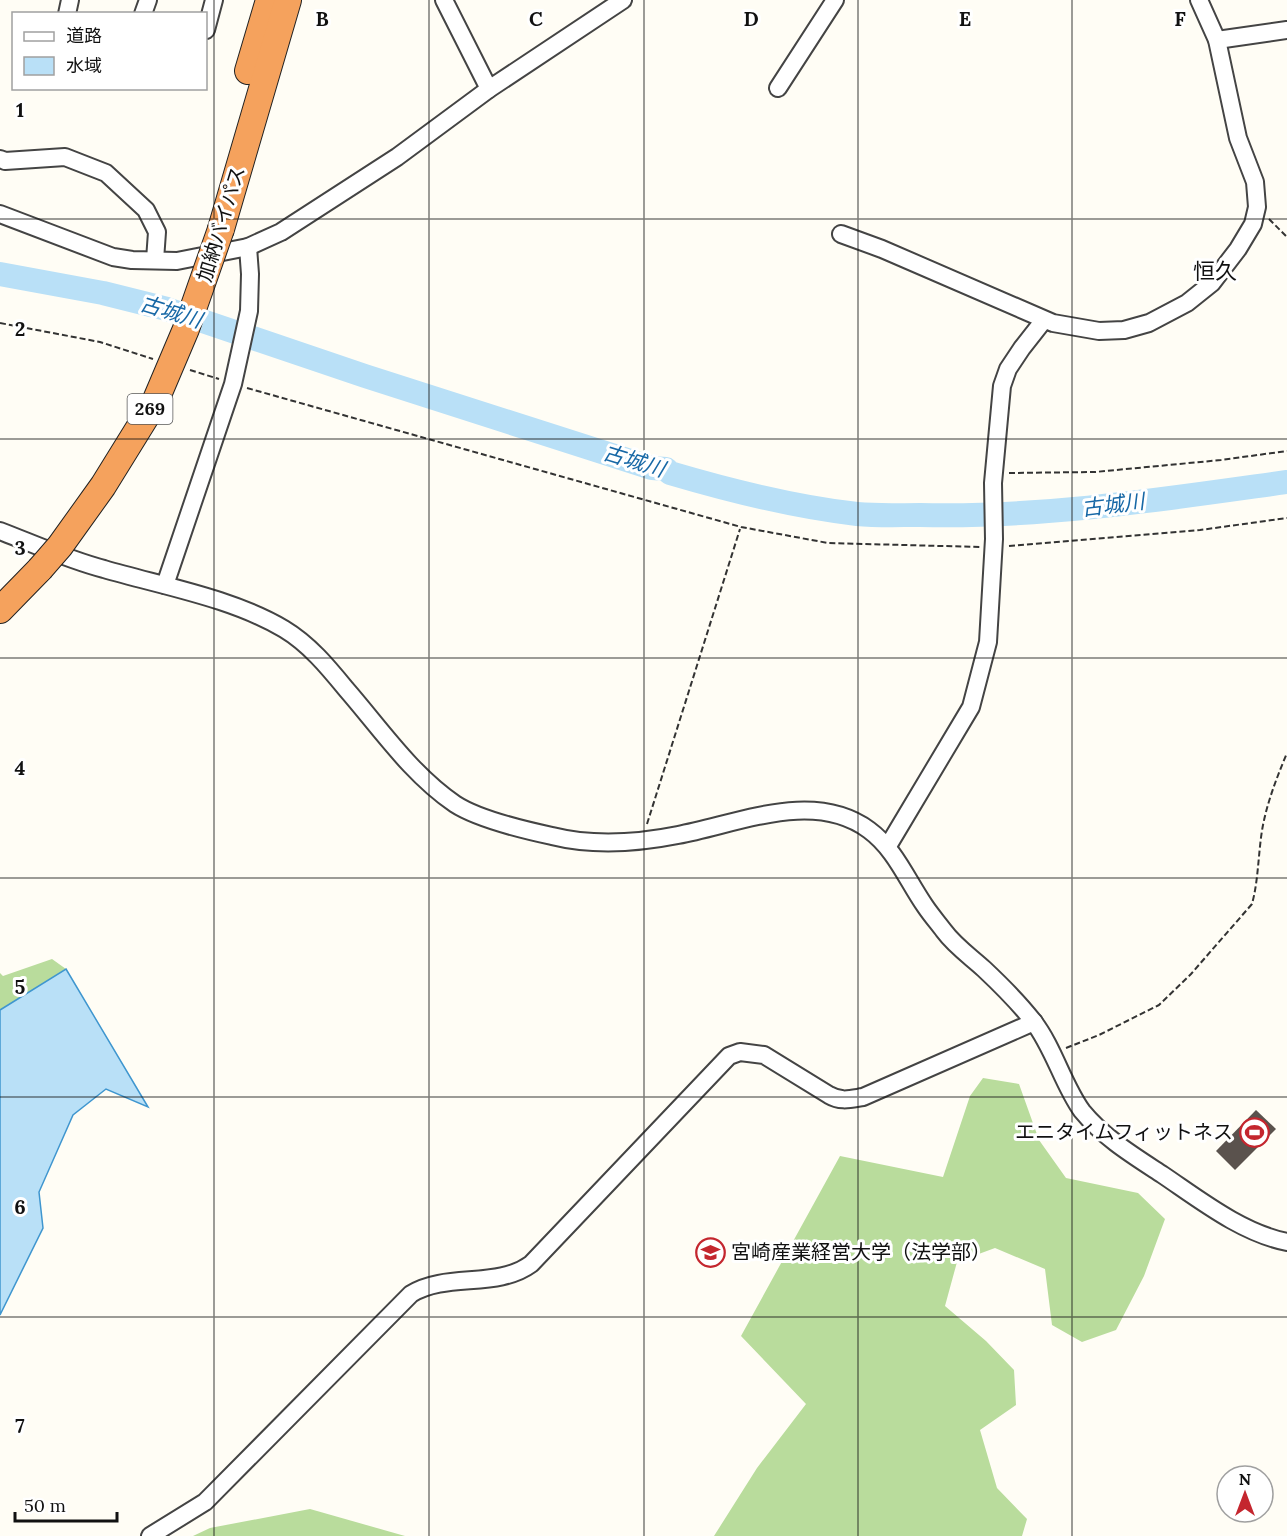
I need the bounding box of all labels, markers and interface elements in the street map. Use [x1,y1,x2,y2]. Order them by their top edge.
text: B [315,6,329,31]
text: C [529,6,543,31]
text: D [743,6,759,31]
text: E [959,6,971,31]
text: F [1174,6,1186,31]
legend [12,12,207,90]
text: 道路 [66,24,102,47]
text: 水域 [66,54,102,77]
text: 1 [16,97,24,122]
street label: 加納バイパス [191,163,250,285]
district label: 恒久 [1193,257,1237,285]
water label: 古城川 [137,289,207,334]
text: 2 [15,316,25,341]
road number: 269 [128,394,172,424]
water label: 古城川 [600,438,670,483]
water label: 古城川 [1080,487,1148,522]
text: 3 [14,535,26,560]
text: 4 [15,755,26,780]
text: 5 [15,974,26,999]
sports icon: エニタイムフィットネス [1238,1116,1270,1148]
place label: エニタイムフィットネス [1015,1119,1233,1144]
text: 6 [14,1194,26,1219]
school or university icon: 宮崎産業経営大学（法学部） [694,1236,726,1268]
place label: 宮崎産業経営大学（法学部） [731,1239,991,1264]
text: 7 [15,1413,25,1438]
north arrow [1215,1464,1275,1524]
text: N [1239,1469,1251,1489]
scale bar [15,1485,117,1523]
text: 50 m [24,1494,66,1517]

